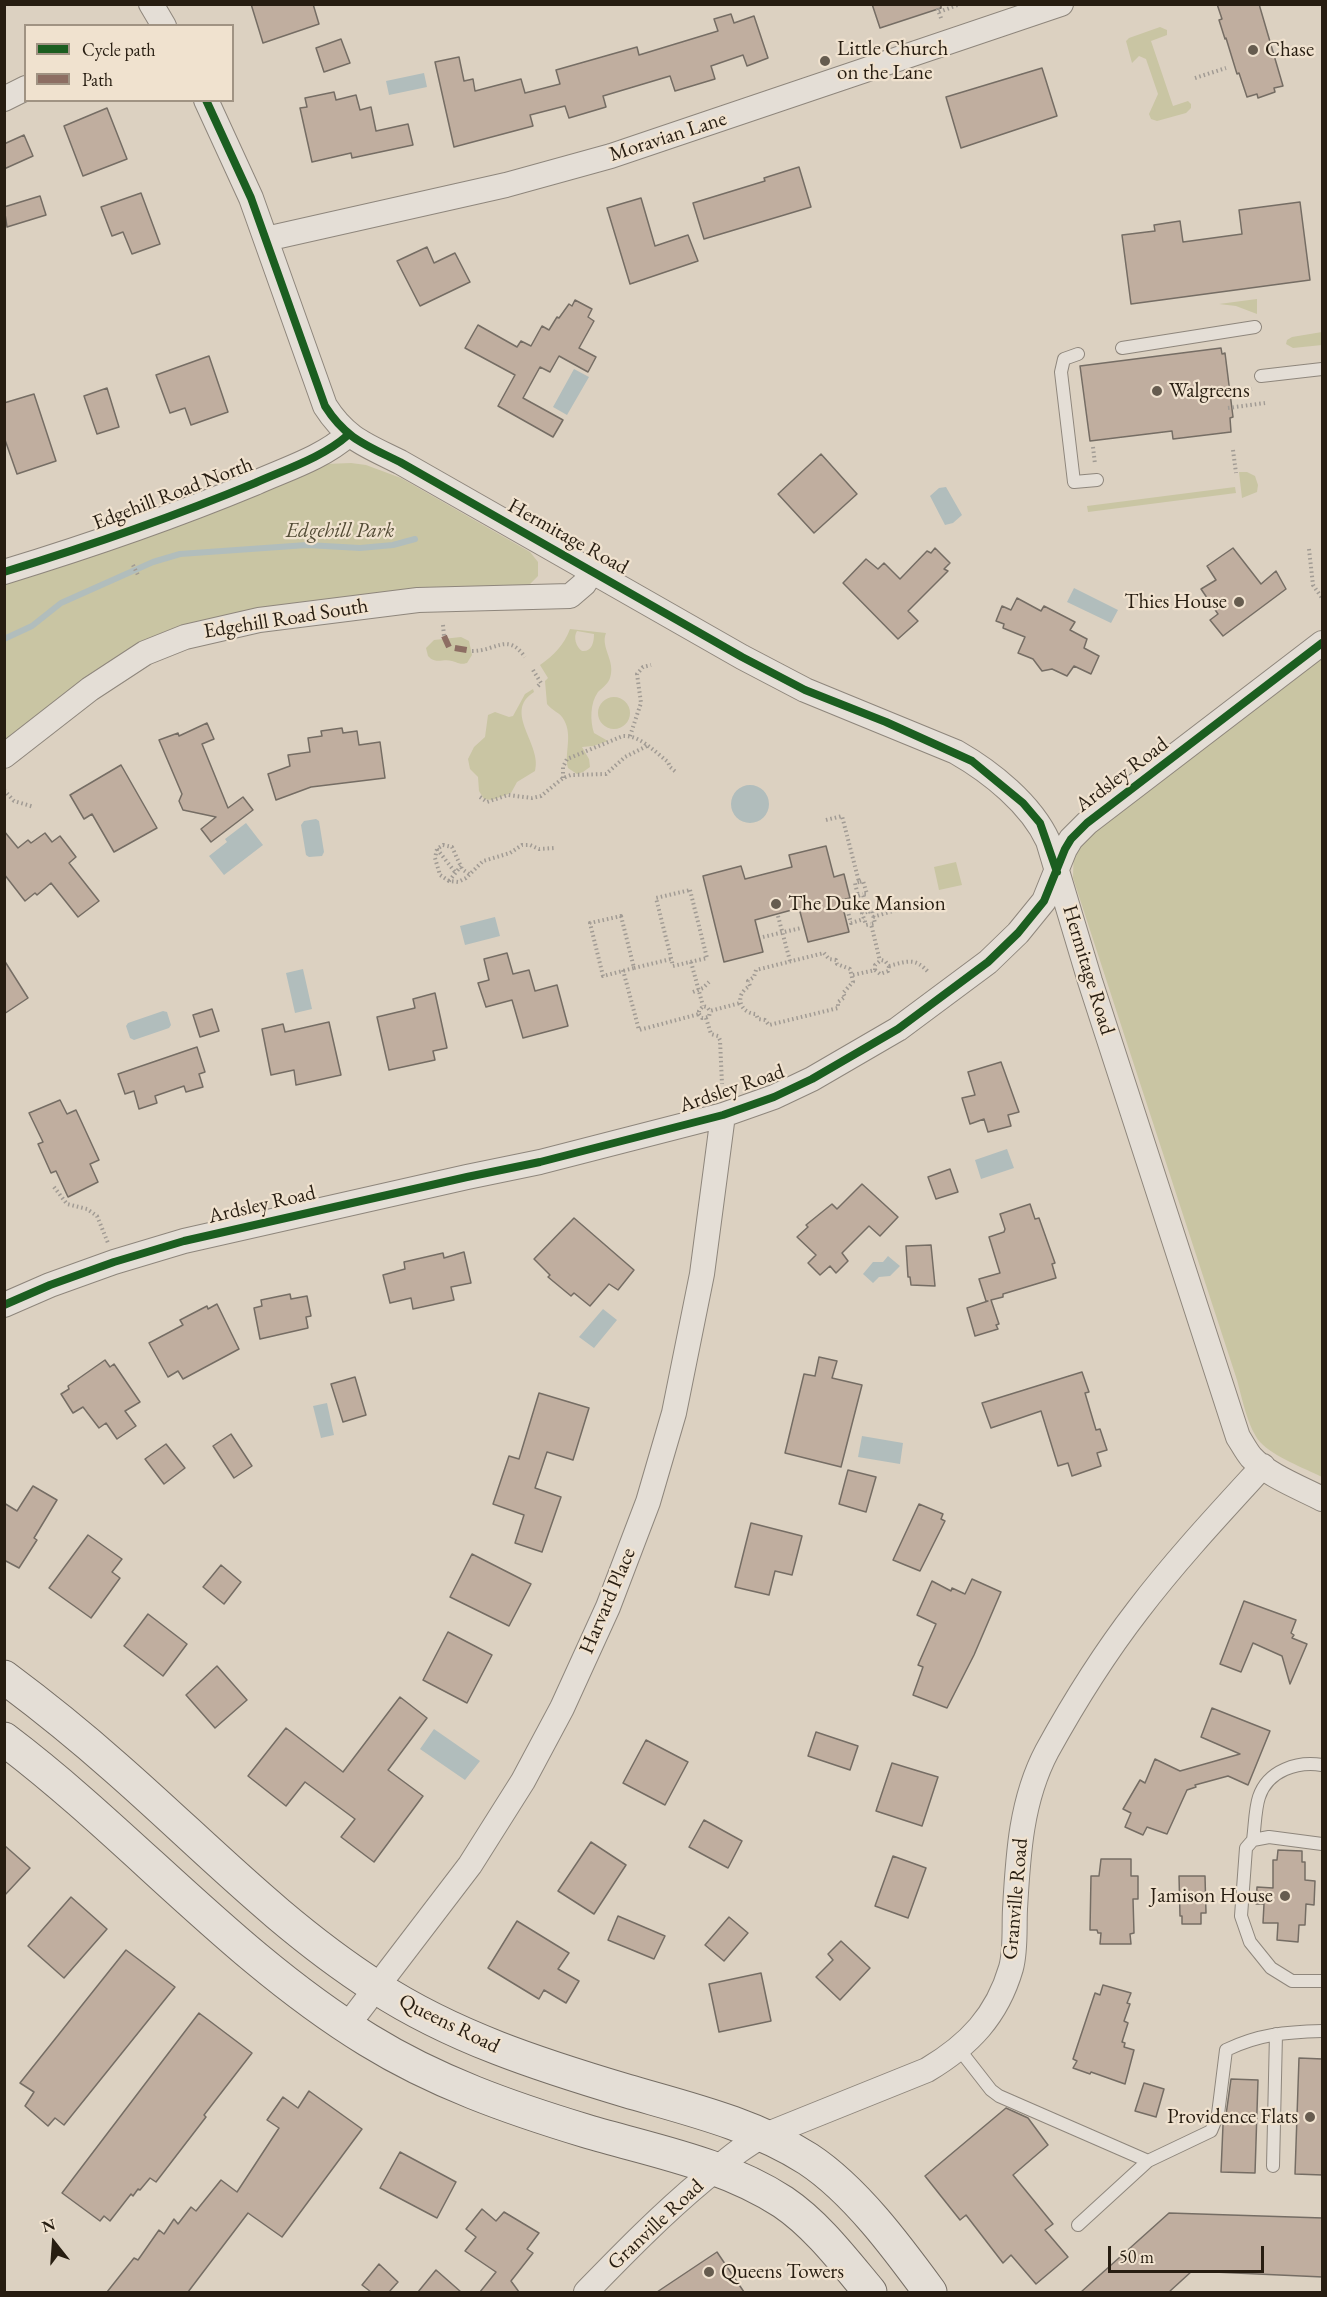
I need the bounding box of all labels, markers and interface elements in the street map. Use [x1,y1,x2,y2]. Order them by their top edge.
legend [24,24,234,102]
place label: Little Church on the Lane [837,36,948,86]
place label: Chase [1265,37,1314,63]
text: Cycle path [82,38,156,61]
marker: Chase [1246,43,1260,57]
marker: Little Church on the Lane [818,54,832,68]
text: Path [82,68,113,91]
street label: Moravian Lane [606,106,730,168]
place label: Walgreens [1169,378,1250,404]
marker: Walgreens [1150,384,1164,398]
street label: Edgehill Road North [90,452,256,536]
street label: Hermitage Road [503,493,633,581]
park label: Edgehill Park [286,518,394,544]
place label: Thies House [1124,589,1227,615]
street label: Edgehill Road South [202,594,370,644]
marker: Thies House [1232,595,1246,609]
street label: Ardsley Road [1071,732,1173,818]
place label: The Duke Mansion [788,891,946,917]
marker: The Duke Mansion [769,897,783,911]
street label: Hermitage Road [1056,902,1120,1038]
street label: Ardsley Road [676,1059,788,1119]
street label: Ardsley Road [206,1180,318,1230]
street label: Harvard Place [574,1544,642,1658]
street label: Granville Road [998,1837,1034,1961]
place label: Jamison House [1150,1883,1273,1909]
marker: Jamison House [1278,1889,1292,1903]
street label: Queens Road [394,1989,504,2059]
place label: Providence Flats [1167,2104,1298,2130]
marker: Providence Flats [1303,2110,1317,2124]
street label: Granville Road [603,2174,709,2276]
north arrow [24,2213,84,2273]
text: N [39,2213,58,2237]
scale bar [1111,2234,1267,2272]
text: 50 m [1119,2245,1154,2268]
place label: Queens Towers [721,2259,844,2285]
marker: Queens Towers [702,2265,716,2279]

